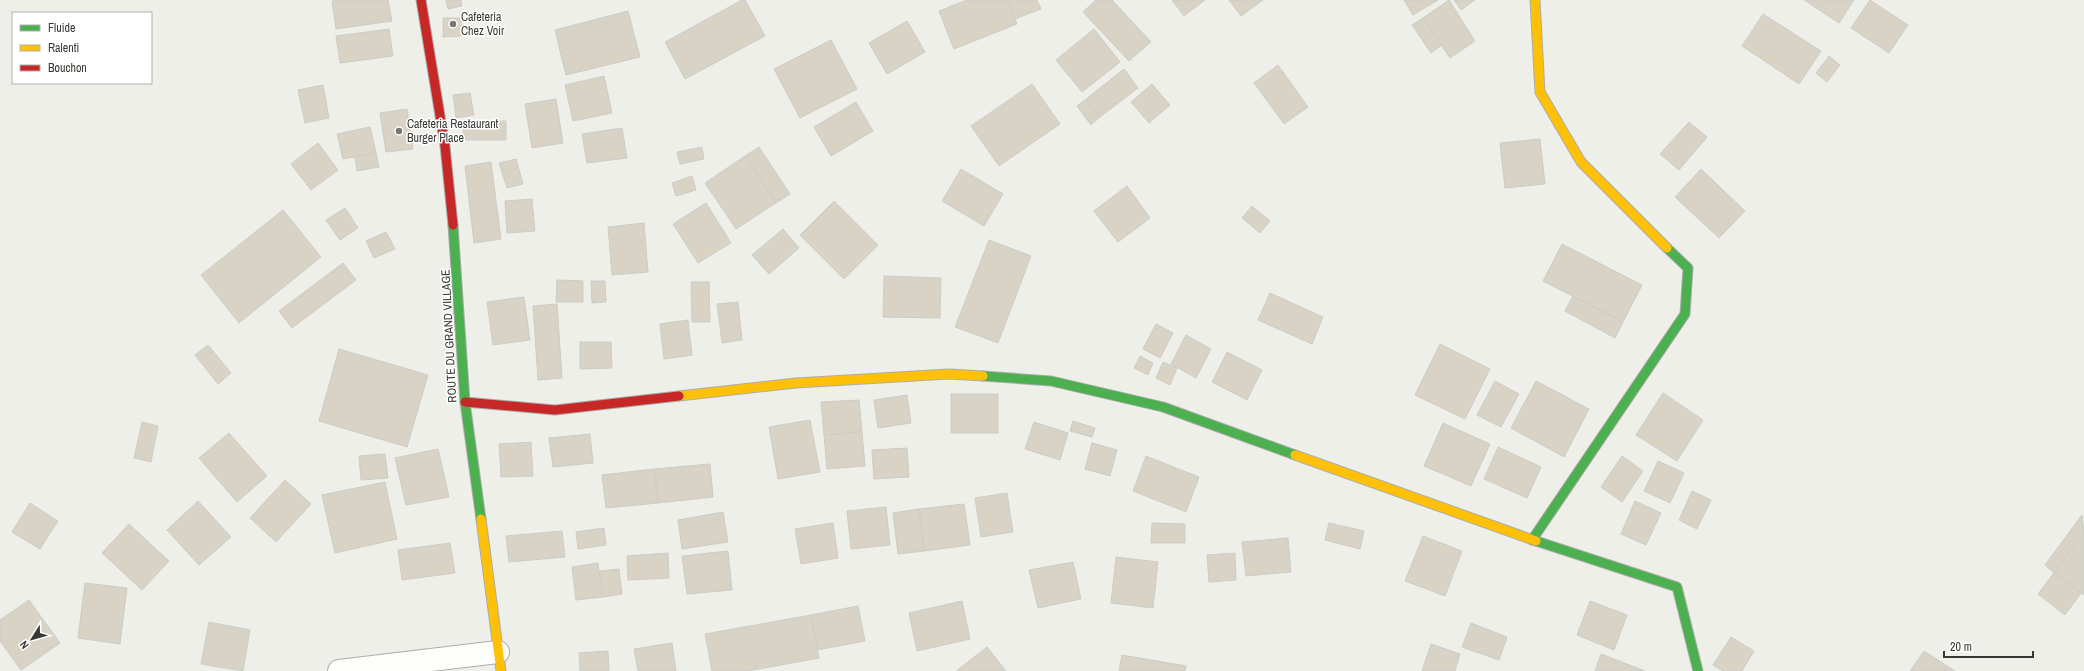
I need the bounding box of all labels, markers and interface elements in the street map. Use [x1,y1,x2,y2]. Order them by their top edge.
place label: Cafeteria Chez Voir [461,9,505,39]
legend [12,12,152,84]
marker: Cafeteria Chez Voir [448,19,458,29]
text: Fluide [48,20,75,36]
text: Ralenti [48,40,79,56]
text: Bouchon [48,60,87,76]
place label: Cafeteria Restaurant Burger Place [407,116,499,146]
marker: Cafeteria Restaurant Burger Place [394,126,404,136]
street label: ROUTE DU GRAND VILLAGE [438,269,460,403]
north arrow [12,619,52,659]
scale bar [1944,633,2033,659]
text: N [16,638,32,652]
text: 20 m [1950,639,1972,655]

